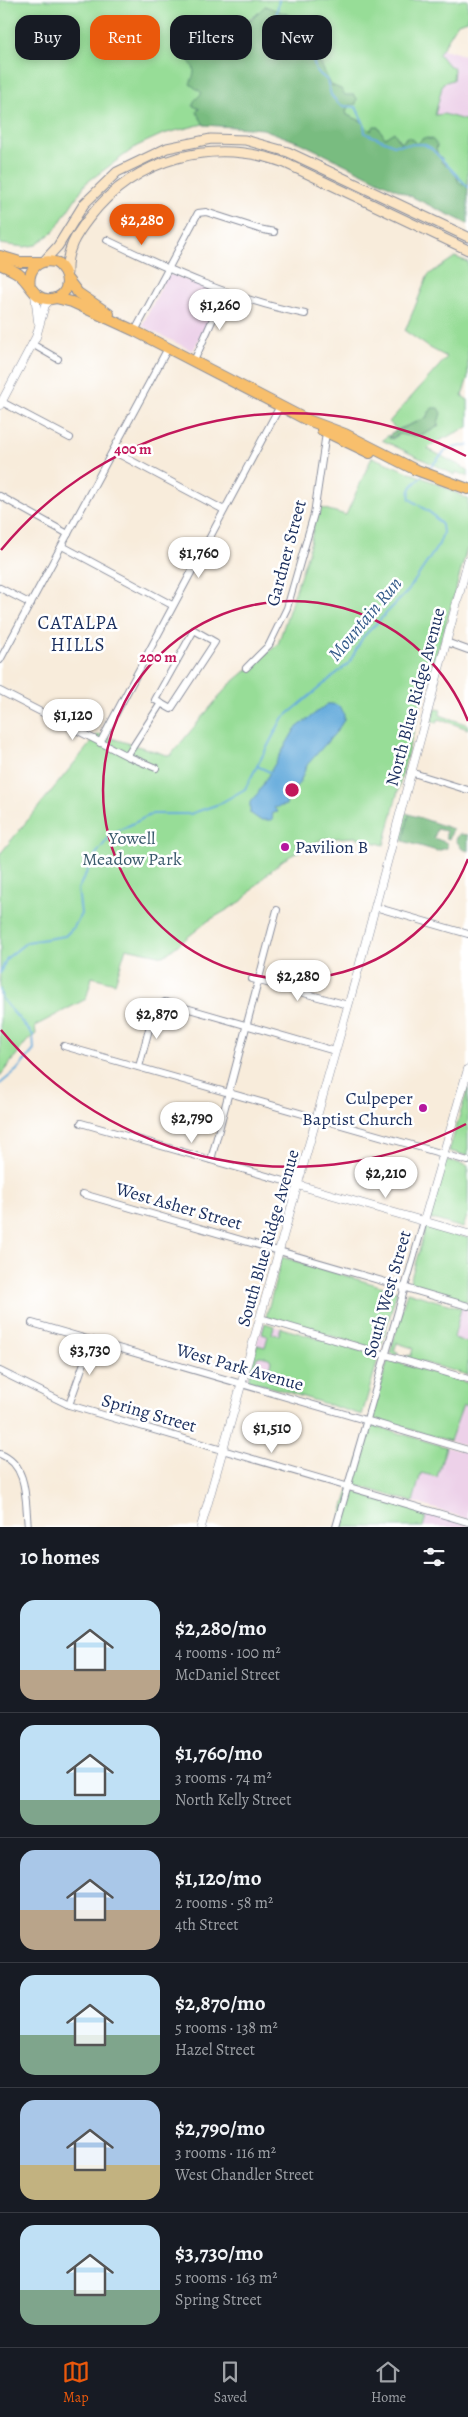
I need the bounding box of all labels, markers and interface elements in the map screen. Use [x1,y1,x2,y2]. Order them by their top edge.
chip: Buy [15,15,80,60]
chip: Rent [90,15,160,60]
chip: Filters [170,15,252,60]
chip: New [262,15,332,60]
pin: $2,280 [101,204,183,246]
text: $2,280 [121,209,163,231]
pin: $1,260 [179,288,261,331]
text: $1,260 [200,294,240,316]
text: 400 m [114,439,152,459]
street label: Gardner Street [260,497,312,609]
pin: $1,760 [158,536,240,579]
text: $1,760 [179,542,219,564]
water label: Mountain Run [322,571,408,667]
street label: North Blue Ridge Avenue [380,605,450,789]
district label: CATALPA HILLS [38,610,118,658]
text: 200 m [139,647,177,667]
pin: $1,120 [32,698,114,741]
text: $1,120 [54,704,93,726]
centre of rings [283,781,301,799]
park label: Yowell Meadow Park [82,826,182,871]
place label: Pavilion B [295,835,368,859]
marker: Pavilion B [279,841,291,853]
pin: $2,280 [257,960,339,1002]
text: $2,280 [277,965,319,987]
pin: $2,870 [116,998,198,1040]
text: $2,870 [136,1003,178,1025]
place label: Culpeper Baptist Church [302,1086,413,1131]
pin: $2,790 [151,1102,233,1144]
marker: Culpeper Baptist Church [417,1102,429,1114]
text: $2,790 [171,1107,213,1129]
street label: South Blue Ridge Avenue [231,1147,305,1329]
pin: $2,210 [345,1156,427,1199]
text: $2,210 [366,1162,407,1184]
street label: West Asher Street [112,1176,245,1236]
street label: South West Street [357,1227,417,1361]
pin: $3,730 [49,1334,131,1376]
street label: West Park Avenue [173,1337,306,1397]
text: $3,730 [70,1339,110,1361]
street label: Spring Street [99,1388,199,1438]
pin: $1,510 [231,1412,313,1454]
text: $1,510 [253,1417,291,1439]
text: 10 homes [20,1543,100,1571]
icon: filters [420,1543,448,1571]
text: $2,280/mo [175,1614,267,1642]
icon: home [60,1620,120,1680]
text: 4 rooms · 100 m² [175,1642,281,1664]
text: McDaniel Street [175,1664,280,1686]
text: $1,760/mo [175,1739,263,1767]
icon: home [60,1745,120,1805]
text: 3 rooms · 74 m² [175,1767,272,1789]
text: North Kelly Street [175,1789,291,1811]
text: $1,120/mo [175,1864,262,1892]
icon: home [60,1870,120,1930]
text: 2 rooms · 58 m² [175,1892,273,1914]
text: 4th Street [175,1914,239,1936]
text: $2,870/mo [175,1989,266,2017]
icon: home [60,1995,120,2055]
text: 5 rooms · 138 m² [175,2017,278,2039]
text: Hazel Street [175,2039,255,2061]
text: $2,790/mo [175,2114,265,2142]
icon: home [60,2120,120,2180]
text: 3 rooms · 116 m² [175,2142,276,2164]
text: West Chandler Street [175,2164,314,2186]
text: $3,730/mo [175,2239,263,2267]
icon: home [60,2245,120,2305]
text: 5 rooms · 163 m² [175,2267,277,2289]
text: Spring Street [175,2289,262,2311]
tab: Map [62,2358,90,2407]
tab: Saved [214,2358,247,2407]
tab: Home [371,2358,406,2407]

